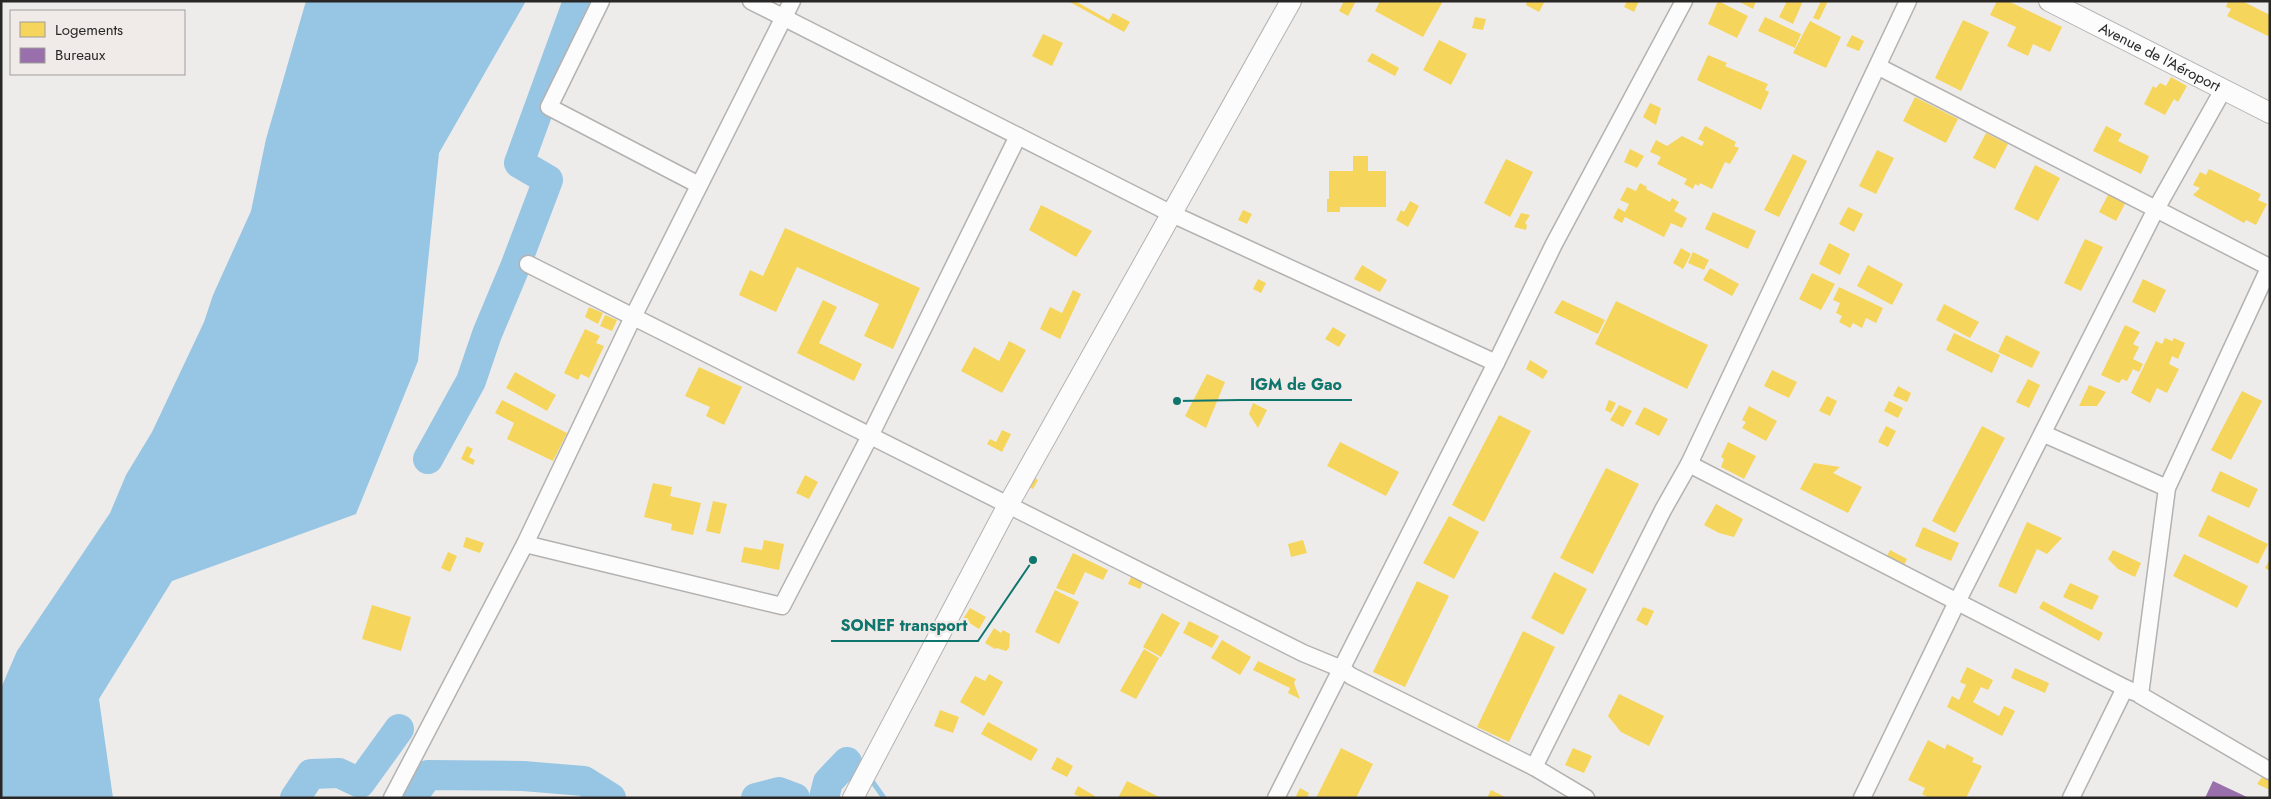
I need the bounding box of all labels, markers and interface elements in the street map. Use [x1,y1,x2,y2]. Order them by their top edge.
legend [10,10,185,75]
street label: Avenue de l'Aéroport [2095,17,2225,97]
text: Logements [55,19,123,41]
text: Bureaux [55,44,106,66]
callout: IGM de Gao [1240,369,1352,400]
text: IGM de Gao [1250,373,1342,396]
callout: SONEF transport [831,610,978,641]
text: SONEF transport [841,614,968,637]

